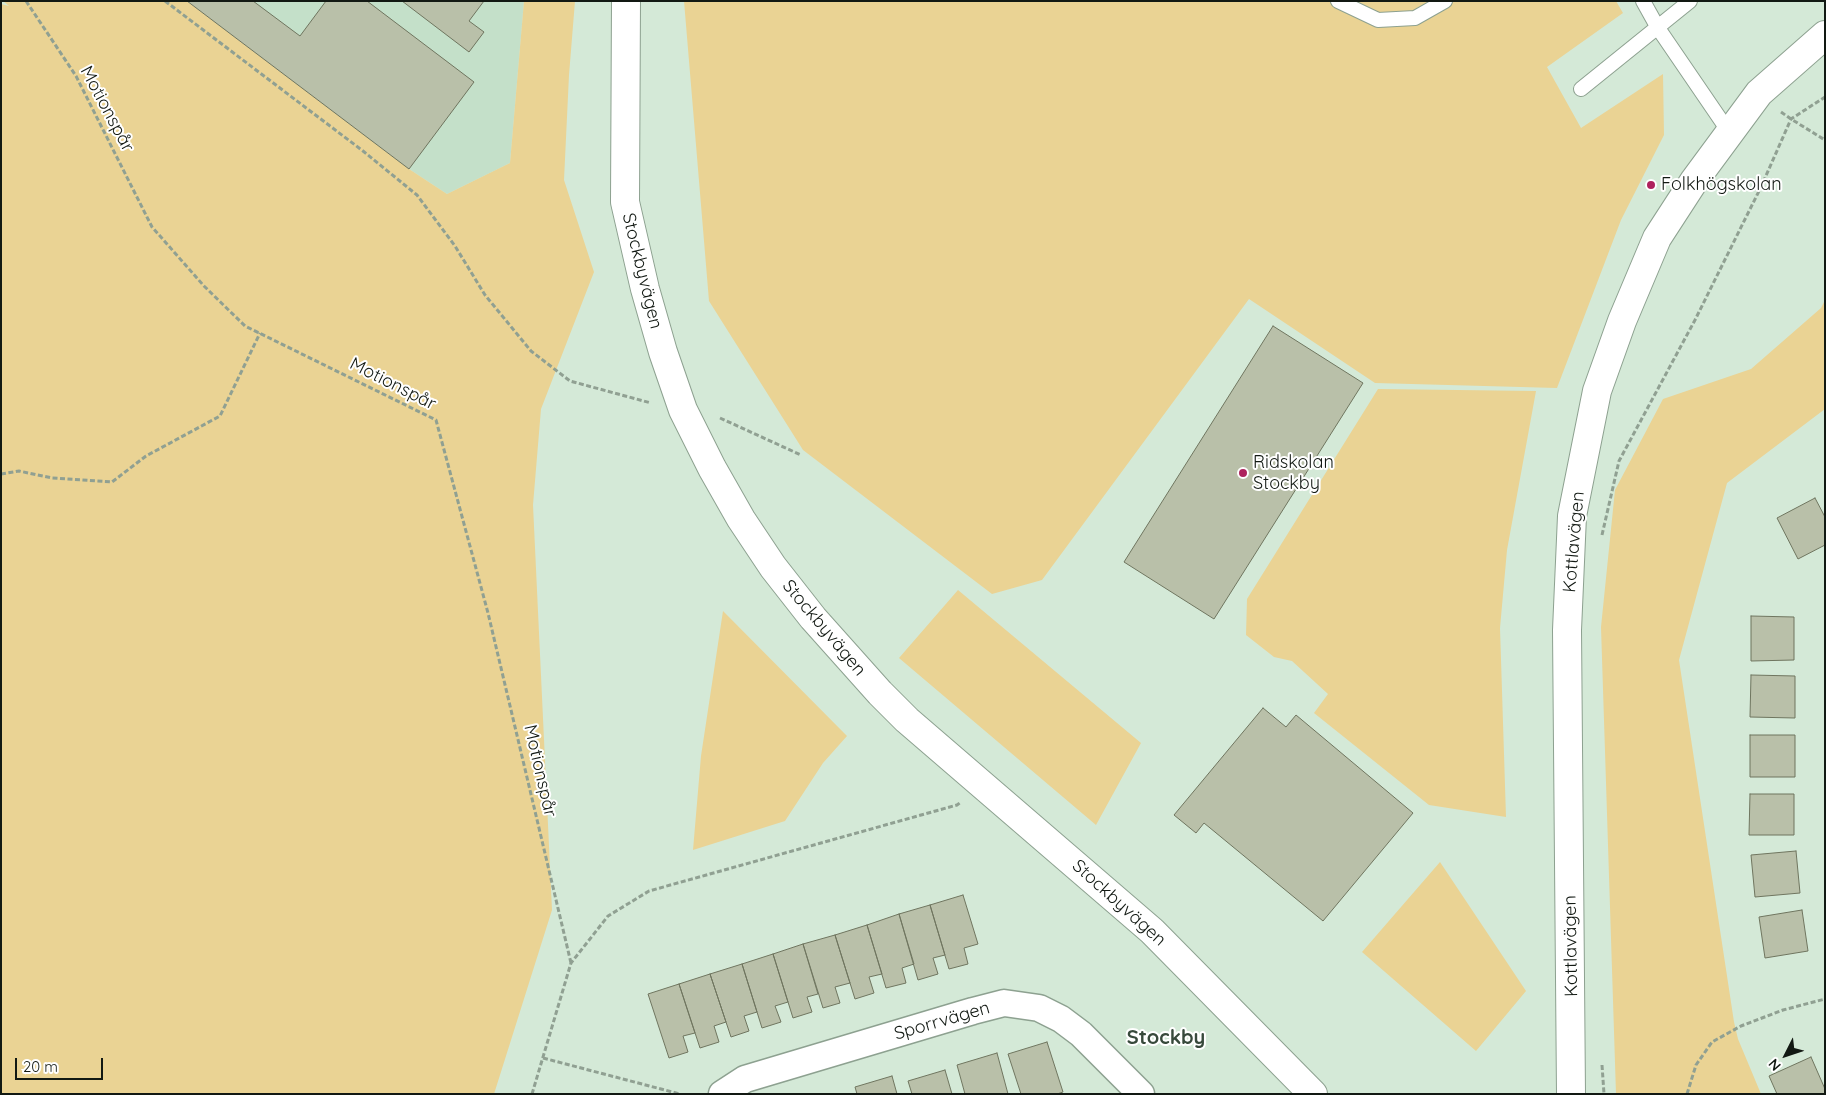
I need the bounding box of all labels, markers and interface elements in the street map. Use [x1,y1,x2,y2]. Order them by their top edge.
street label: Motionspår [75,62,139,156]
place label: Folkhögskolan [1661,174,1782,196]
marker: Folkhögskolan [1645,179,1657,191]
street label: Stockbyvägen [617,211,667,331]
street label: Motionspår [346,353,440,415]
place label: Ridskolan Stockby [1253,452,1334,494]
marker: Ridskolan Stockby [1237,467,1249,479]
street label: Kottlavägen [1559,490,1589,594]
street label: Stockbyvägen [778,576,870,680]
street label: Motionspår [519,723,561,819]
street label: Stockbyvägen [1068,855,1170,951]
street label: Kottlavägen [1559,895,1583,997]
street label: Sporrvägen [892,997,992,1045]
district label: Stockby [1127,1026,1205,1050]
north arrow [1761,1030,1811,1080]
scale bar [18,1048,105,1080]
text: N [1765,1055,1785,1075]
text: 20 m [23,1057,58,1076]

